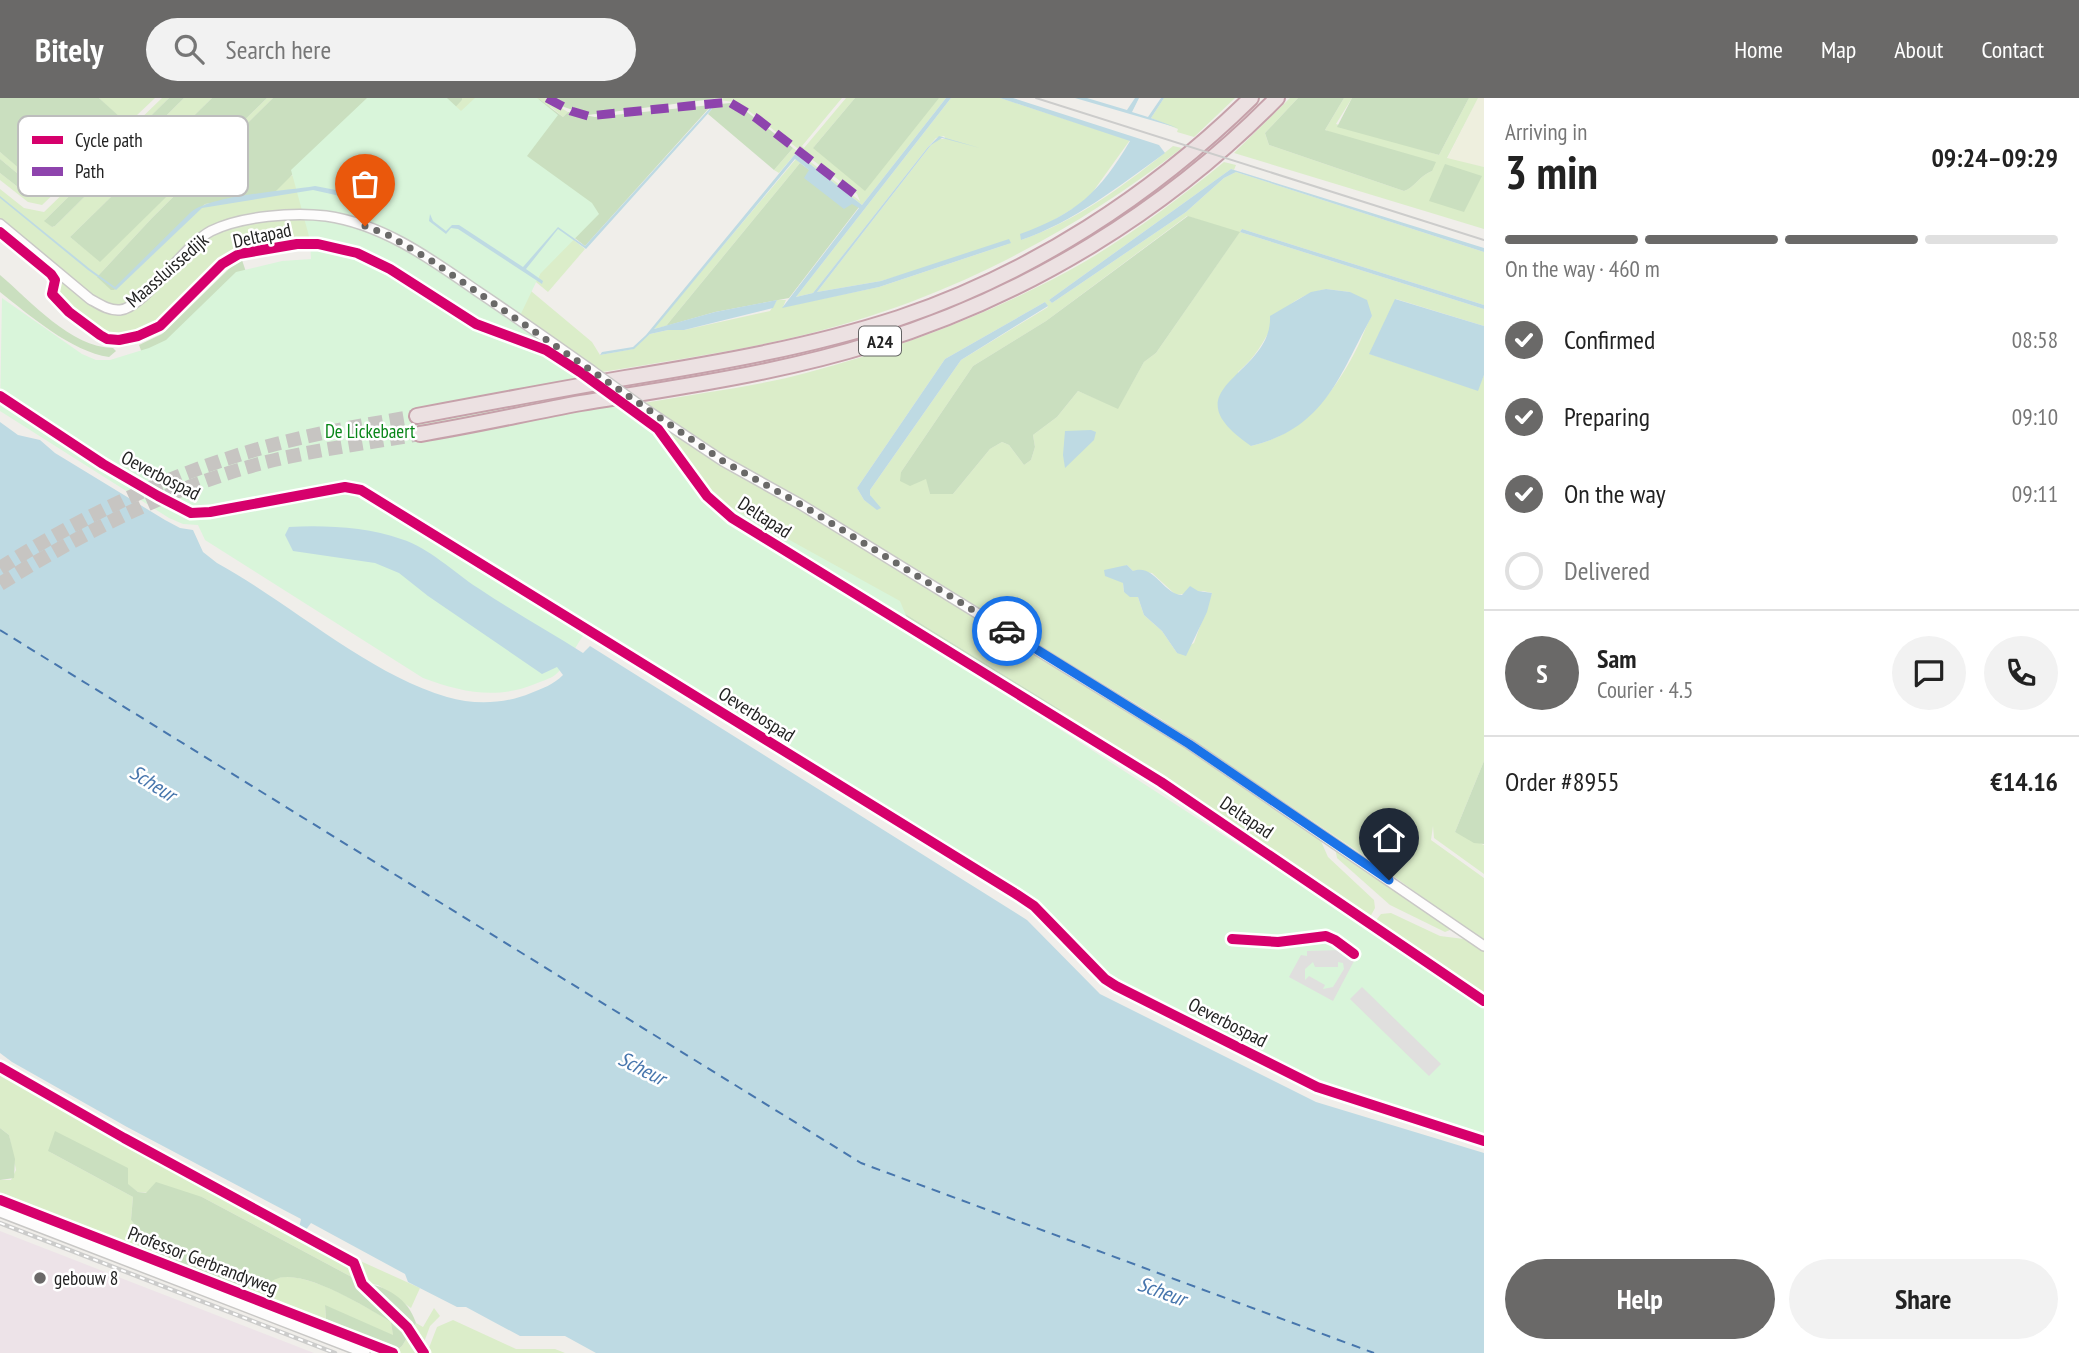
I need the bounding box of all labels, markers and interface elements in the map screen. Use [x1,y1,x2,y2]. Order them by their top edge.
search box [146,18,636,81]
text: Bitely [35,28,104,71]
icon: search [170,30,208,68]
text: Search here [226,33,331,66]
text: Home [1734,34,1783,65]
text: Map [1821,34,1856,65]
text: About [1894,34,1943,65]
text: Contact [1981,34,2044,65]
legend [18,116,248,196]
text: Arriving in [1505,117,1587,146]
text: Cycle path [75,128,143,152]
text: 09:24–09:29 [1931,141,2058,174]
text: 3 min [1505,142,1598,202]
pin [335,154,395,226]
text: Path [75,159,104,183]
icon: bag [346,165,384,203]
street label: Deltapad [231,217,293,253]
street label: Maassluissedijk [121,227,214,312]
text: On the way · 460 m [1505,254,1660,283]
icon: check [1505,321,1543,359]
text: Confirmed [1564,323,1655,356]
text: 08:58 [2012,325,2058,354]
road number: A24 [859,327,901,356]
icon: check [1505,398,1543,436]
text: Preparing [1564,400,1650,433]
text: 09:10 [2012,402,2058,431]
park label: De Lickebaert [325,419,416,443]
street label: Oeverbospad [118,445,204,505]
icon: check [1505,475,1543,513]
text: On the way [1564,477,1666,510]
text: 09:11 [2012,479,2058,508]
street label: Deltapad [734,491,796,543]
text: Delivered [1564,554,1650,587]
courier [972,596,1042,666]
icon: car [988,612,1026,650]
button: chat [1892,636,1966,710]
button: phone [1984,636,2058,710]
text: Sam [1597,642,1636,675]
text: S [1536,657,1548,690]
text: Courier · 4.5 [1597,675,1693,704]
street label: Oeverbospad [714,681,800,747]
water label: Scheur [125,759,184,809]
text: Order #8955 [1505,765,1620,798]
text: €14.16 [1990,765,2058,798]
street label: Deltapad [1216,791,1278,843]
pin [1359,808,1419,880]
icon: home [1370,819,1408,857]
street label: Oeverbospad [1185,992,1271,1052]
water label: Scheur [614,1045,673,1093]
street label: Professor Gerbrandyweg [125,1220,281,1300]
button: Help [1505,1259,1775,1339]
button: Share [1789,1259,2058,1339]
place label: gebouw 8 [54,1266,118,1290]
marker: gebouw 8 [32,1270,48,1286]
water label: Scheur [1134,1270,1193,1313]

